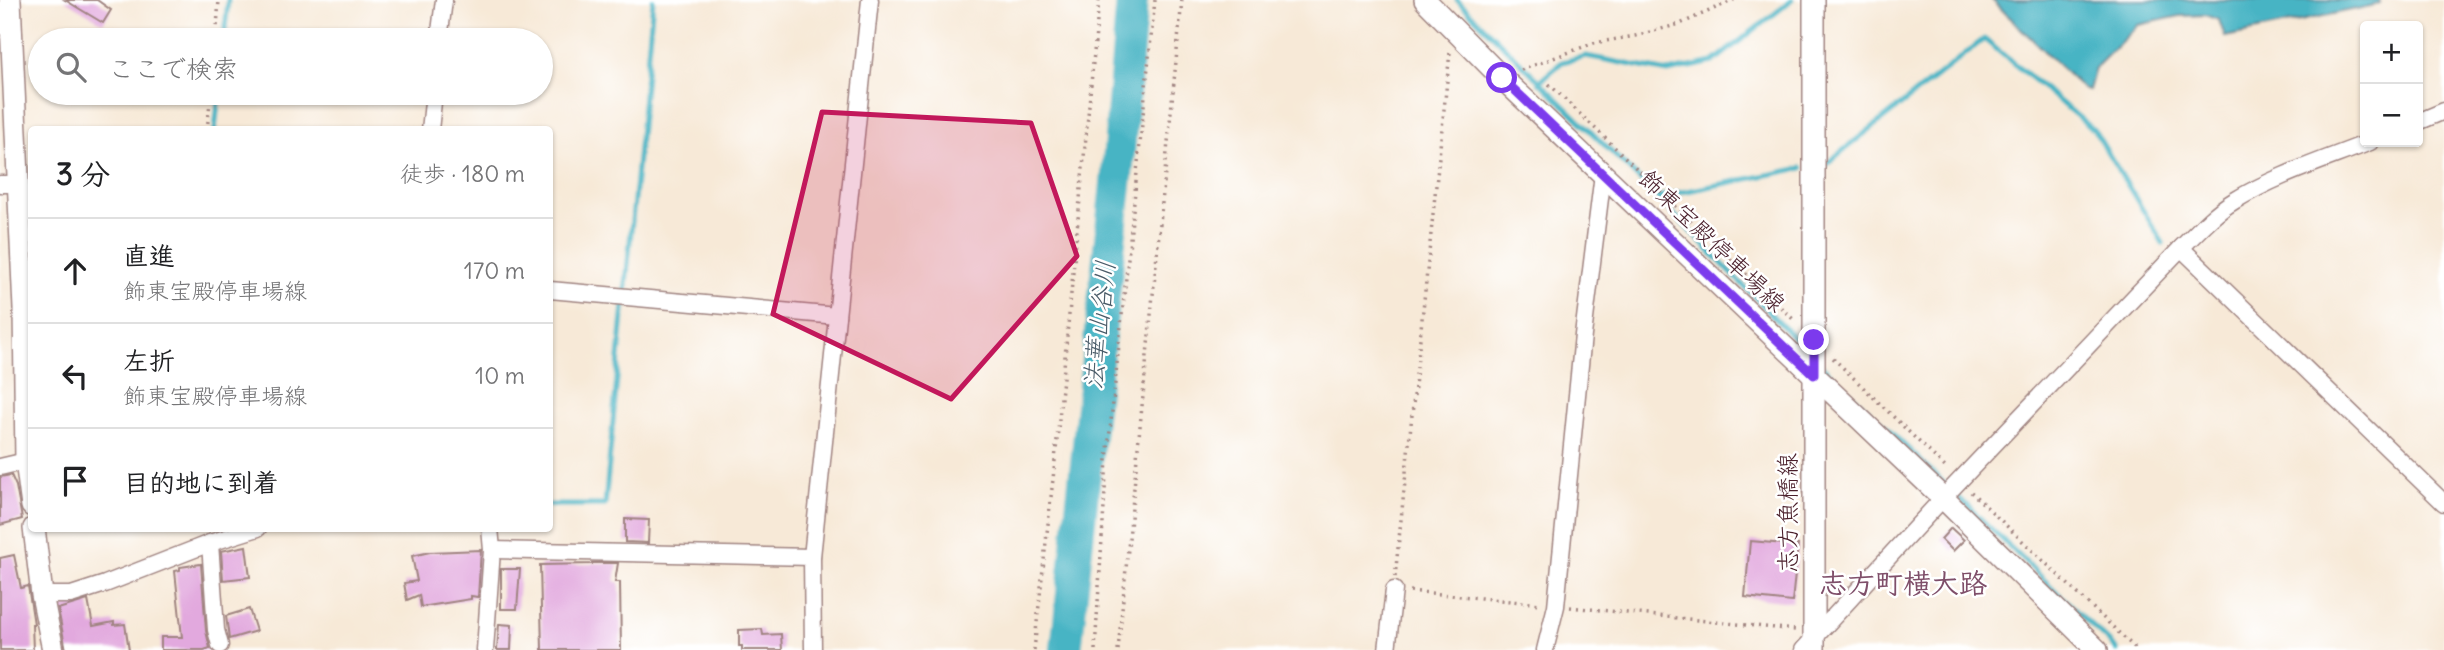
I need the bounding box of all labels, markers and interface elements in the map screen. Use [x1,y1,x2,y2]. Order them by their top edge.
map controls [2360,21,2423,147]
button: + [2360,21,2423,84]
search box [28,28,553,105]
icon: search [52,48,90,86]
text: ここで検索 [108,52,238,85]
route start [1486,62,1517,93]
button: − [2360,84,2423,147]
text: 3 分 [56,155,110,193]
text: 徒歩 · 180 m [400,159,525,188]
street label: 飾東宝殿停車場線 [1633,163,1792,318]
text: 直進 [123,239,175,272]
icon: ahead [56,252,94,290]
text: 170 m [464,256,525,285]
water label: 法華山谷川 [1075,259,1122,391]
text: 飾東宝殿停車場線 [123,276,307,305]
route end [1798,324,1829,355]
text: 左折 [123,344,175,377]
icon: left [56,357,94,395]
text: 10 m [475,361,525,390]
text: 飾東宝殿停車場線 [123,381,307,410]
street label: 志方魚橋線 [1772,453,1802,573]
icon: arrive [56,462,94,500]
text: 目的地に到着 [123,466,279,499]
district label: 志方町横大路 [1819,565,1987,601]

